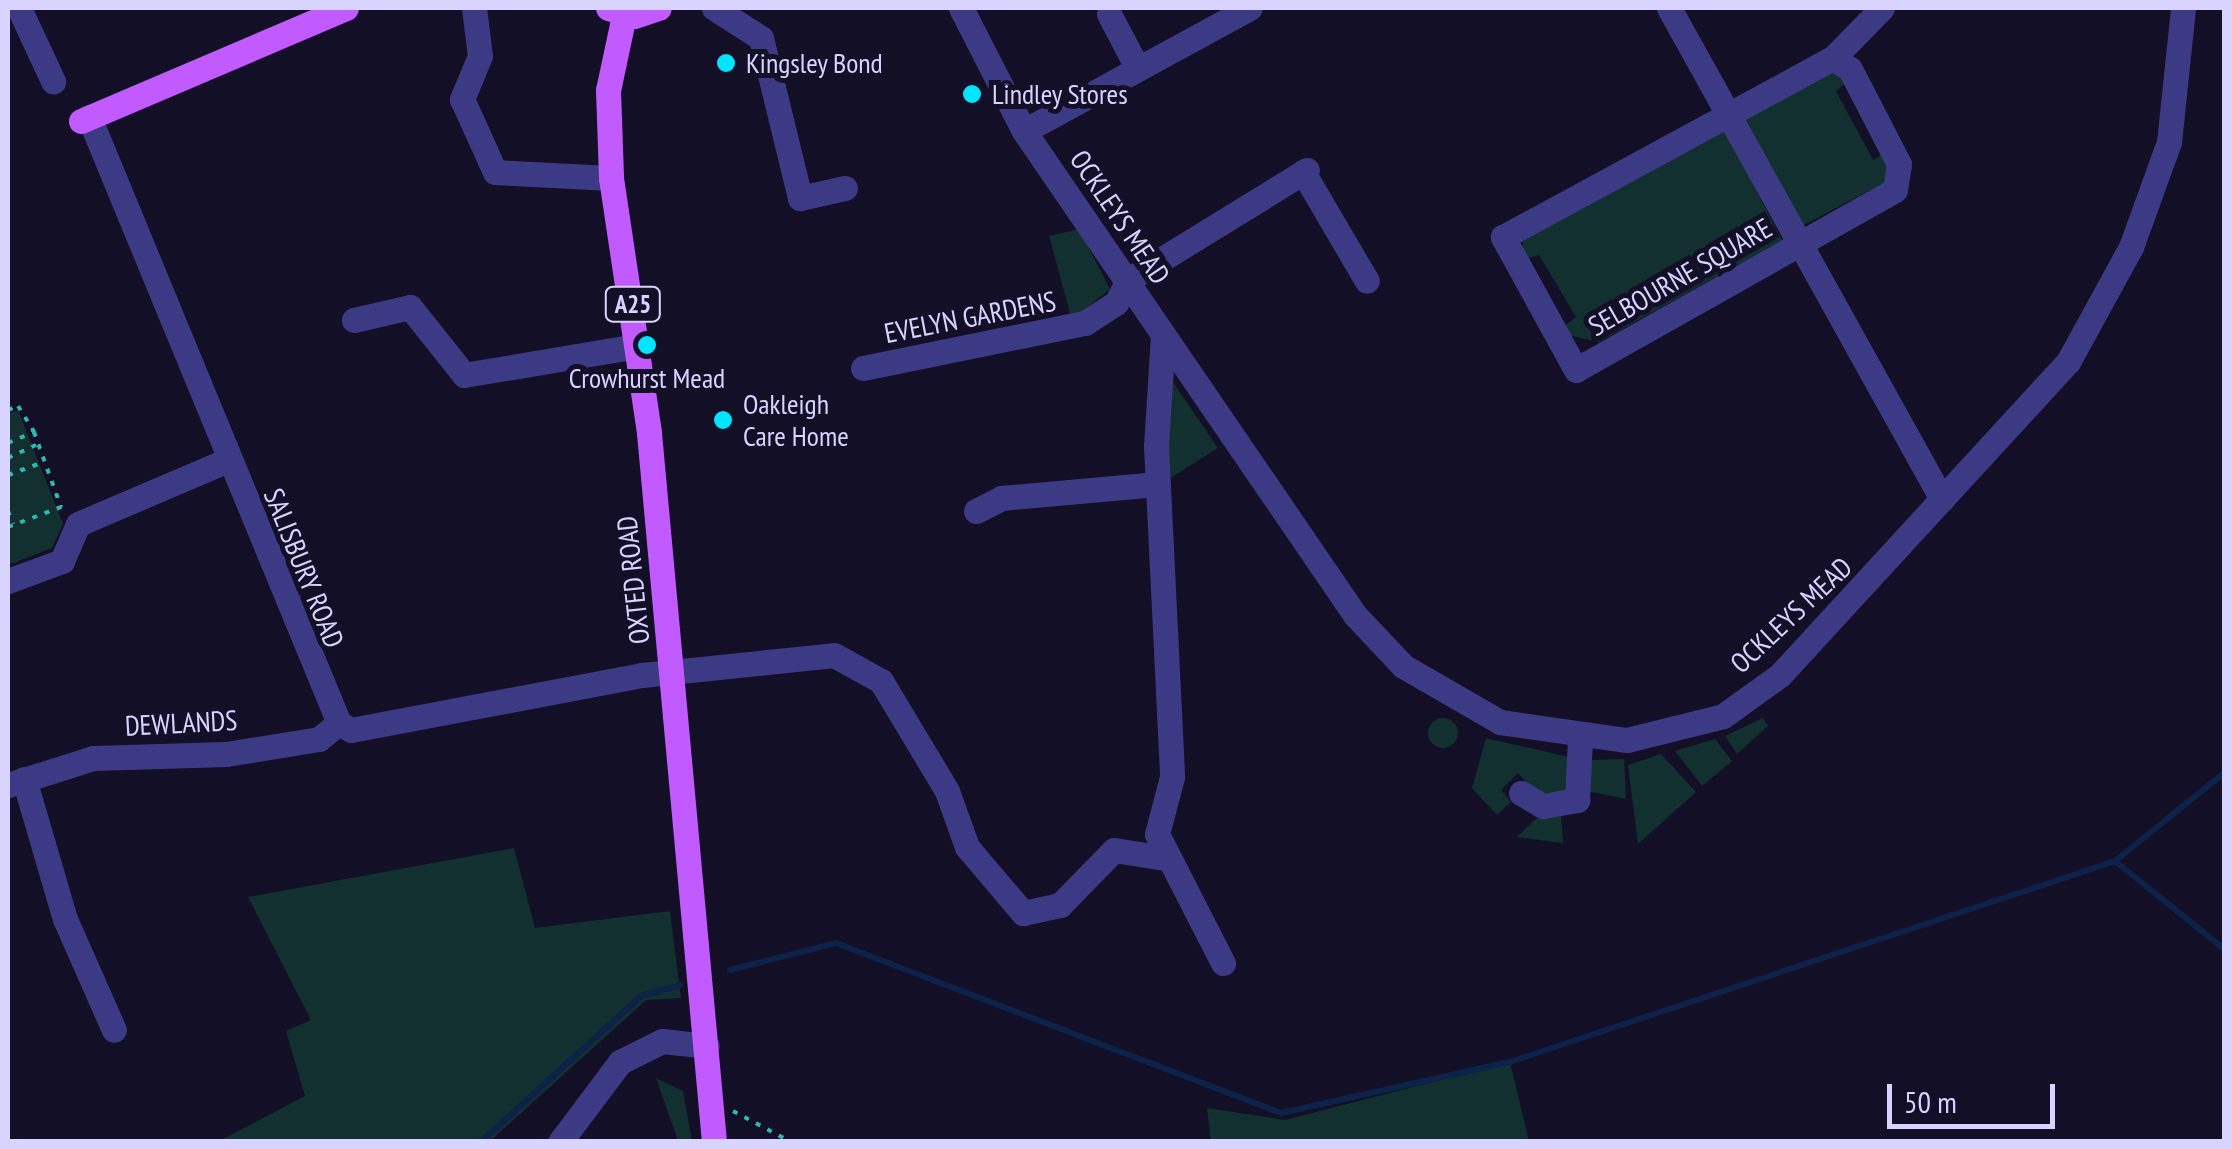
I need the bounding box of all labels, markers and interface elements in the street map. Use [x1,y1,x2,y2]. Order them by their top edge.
place label: Kingsley Bond [746,46,884,80]
marker: Kingsley Bond [715,52,737,74]
place label: Lindley Stores [992,77,1128,111]
marker: Lindley Stores [961,83,983,105]
street label: OCKLEYS MEAD [1063,144,1177,290]
street label: SELBOURNE SQUARE [1582,211,1778,343]
road number: A25 [603,284,663,324]
street label: EVELYN GARDENS [881,284,1059,350]
marker: Crowhurst Mead [636,334,658,356]
place label: Crowhurst Mead [569,361,725,395]
place label: Oakleigh Care Home [743,387,849,453]
marker: Oakleigh Care Home [712,409,734,431]
street label: SALISBURY ROAD [257,483,351,653]
street label: OXTED ROAD [610,514,656,646]
street label: OCKLEYS MEAD [1723,550,1859,680]
street label: DEWLANDS [124,703,238,743]
scale bar [1892,1064,2060,1126]
text: 50 m [1904,1082,1957,1121]

